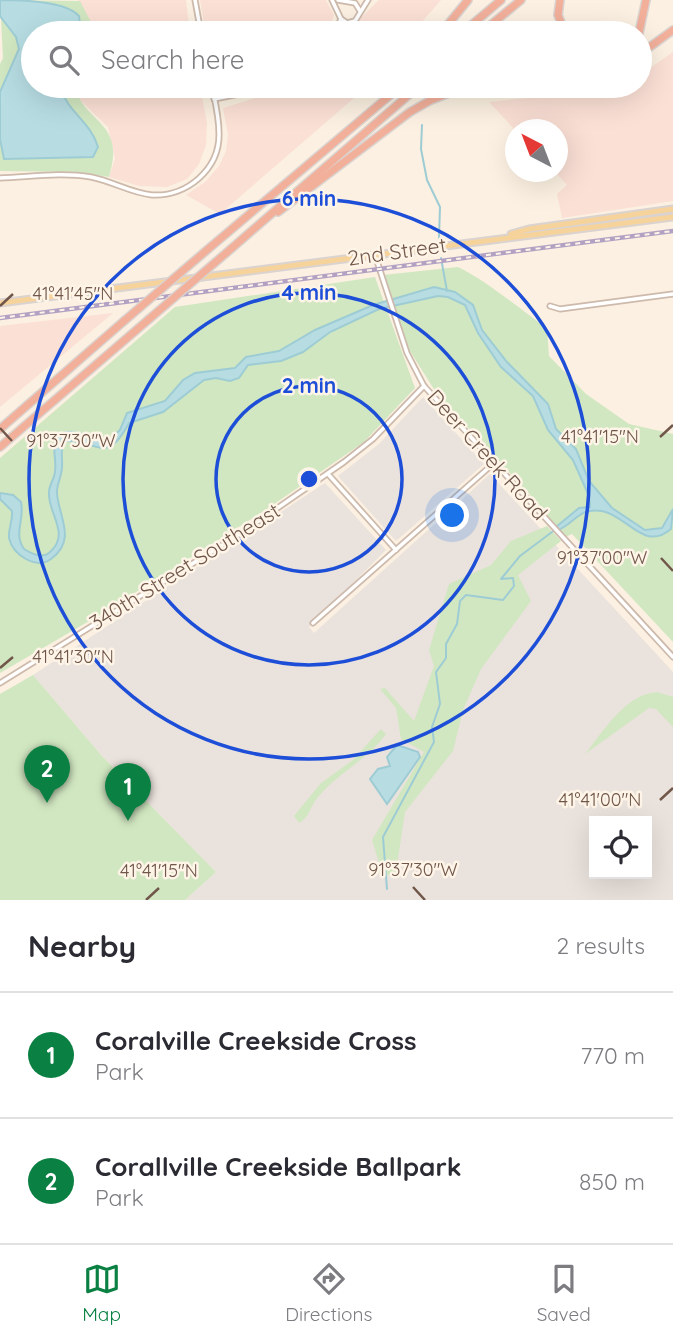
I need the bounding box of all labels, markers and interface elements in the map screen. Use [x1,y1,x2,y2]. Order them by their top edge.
search box [21,21,652,98]
icon: search [45,41,83,79]
text: Search here [101,43,245,76]
north arrow [505,119,568,182]
text: 6 min [282,185,336,211]
street label: 2nd Street [346,231,448,271]
text: 4 min [281,279,337,305]
text: 41°41'45"N [33,282,113,305]
text: 2 min [282,372,336,398]
street label: Deer Creek Road [422,384,553,525]
text: 41°41'15"N [561,425,639,448]
text: 91°37'30"W [26,429,116,452]
centre of rings [297,467,321,491]
street label: 340th Street Southeast [84,497,284,635]
your location [435,498,469,532]
text: 91°37'00"W [557,546,647,569]
text: 41°41'30"N [32,645,114,668]
pin: 2 [24,745,70,803]
pin: 1 [105,763,151,821]
text: 41°41'00"N [559,788,641,811]
map controls [589,816,652,879]
button: locate [589,816,652,879]
text: 91°37'30"W [368,858,458,881]
text: 41°41'15"N [120,859,198,882]
text: Nearby [28,927,136,965]
text: 2 results [556,931,645,960]
text: Coralville Creekside Cross [95,1024,417,1057]
text: 1 [47,1041,55,1070]
text: 770 m [580,1041,645,1070]
text: Park [95,1057,144,1086]
text: Corallville Creekside Ballpark [95,1150,461,1183]
text: 2 [44,1167,58,1196]
text: 850 m [579,1167,645,1196]
text: Park [95,1183,144,1212]
tab: Map [82,1260,121,1326]
tab: Directions [285,1260,372,1326]
tab: Saved [537,1260,591,1326]

